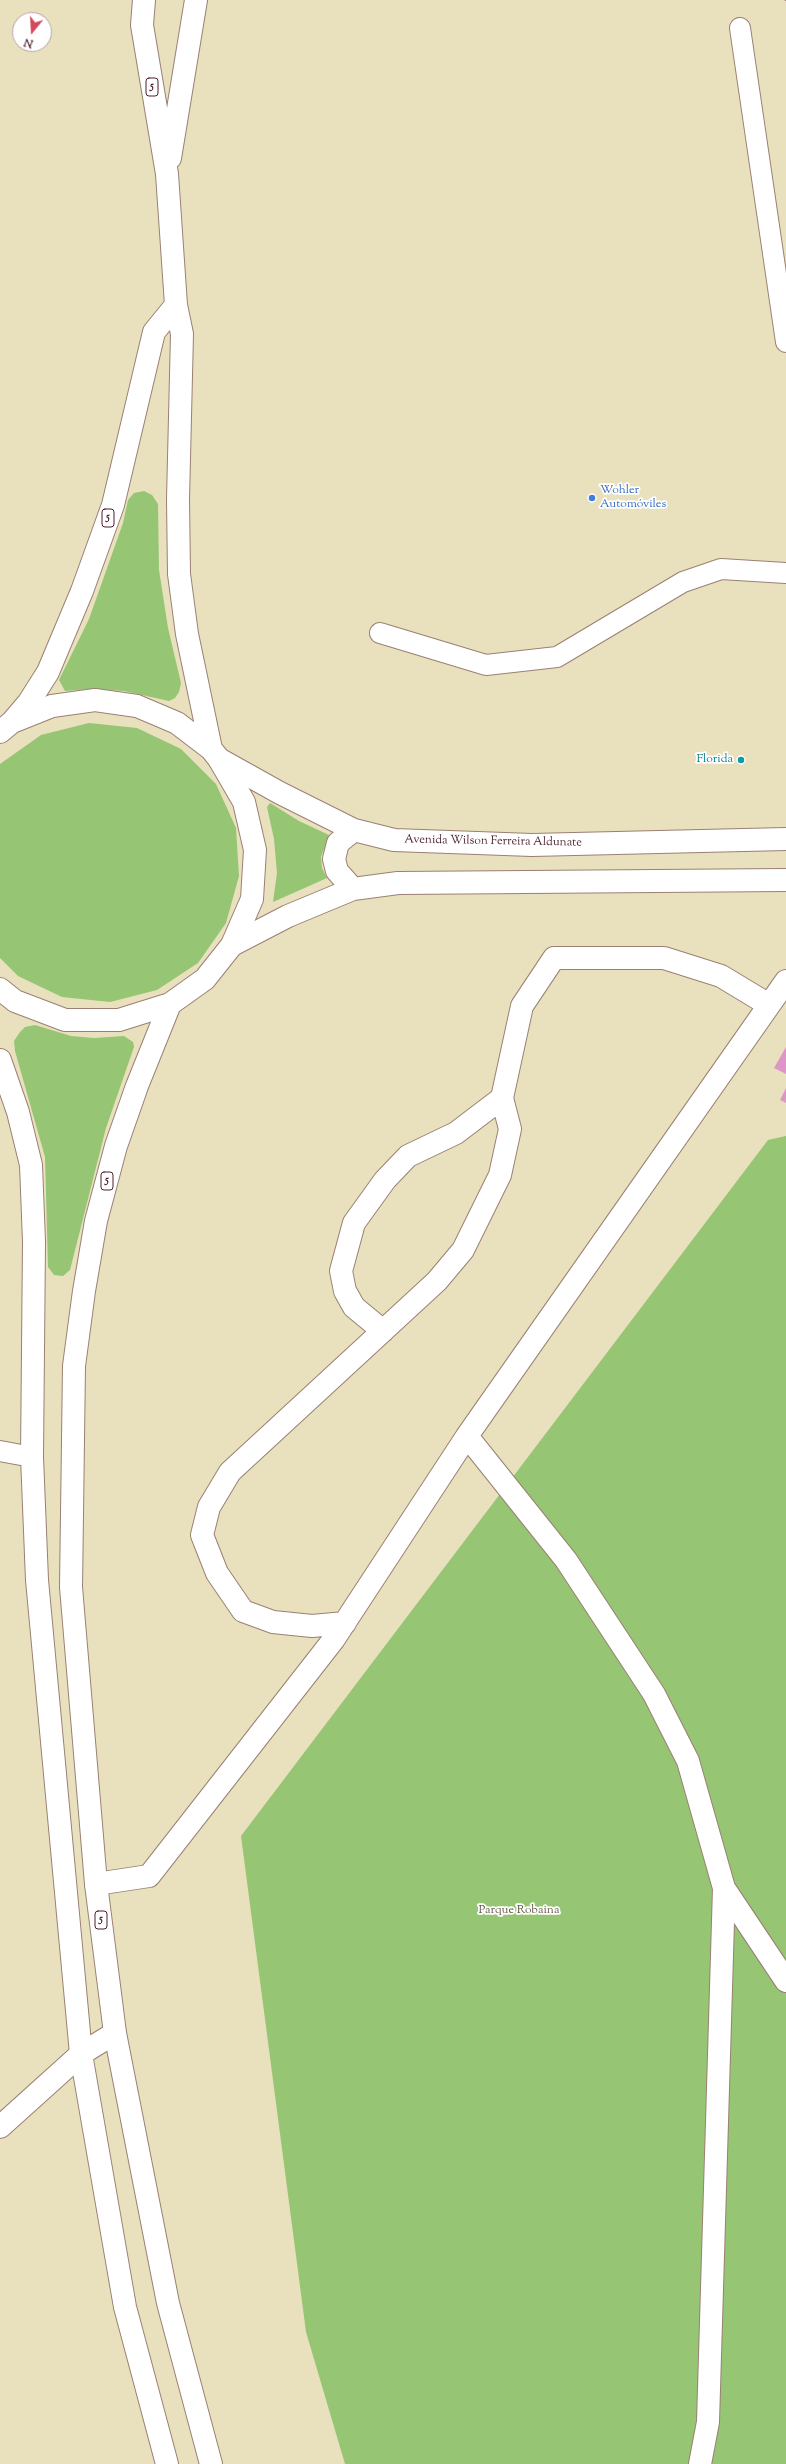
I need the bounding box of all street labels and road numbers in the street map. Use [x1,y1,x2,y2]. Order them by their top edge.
road number: 5 [146,78,158,96]
road number: 5 [102,509,114,527]
street label: Avenida Wilson Ferreira Aldunate [404,833,582,851]
road number: 5 [101,1172,113,1190]
road number: 5 [95,1911,107,1929]

